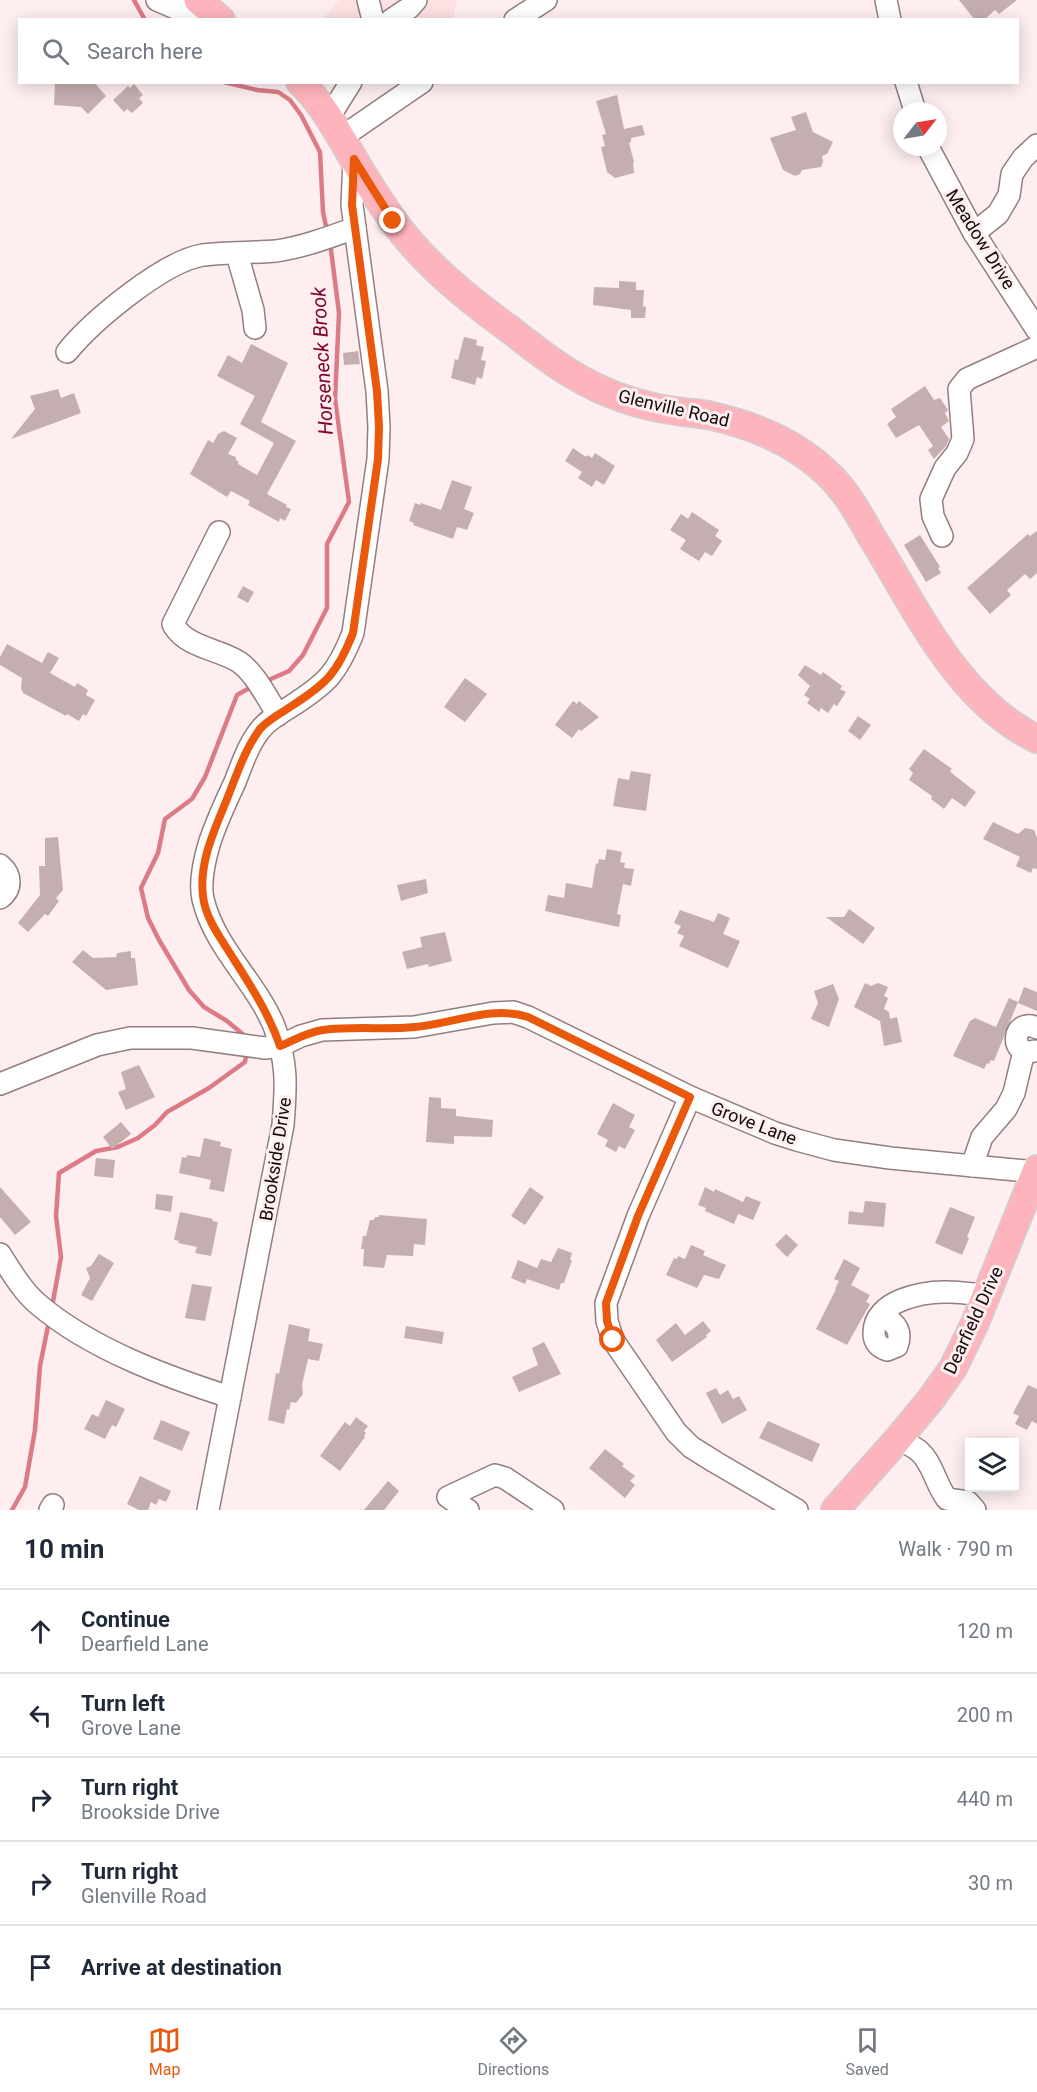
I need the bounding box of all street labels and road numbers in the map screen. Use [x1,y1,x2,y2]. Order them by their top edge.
street label: Meadow Drive [942,185,1020,293]
street label: Glenville Road [616,385,732,431]
street label: Brookside Drive [255,1096,295,1222]
street label: Grove Lane [708,1097,800,1149]
street label: Dearfield Drive [939,1263,1007,1377]

